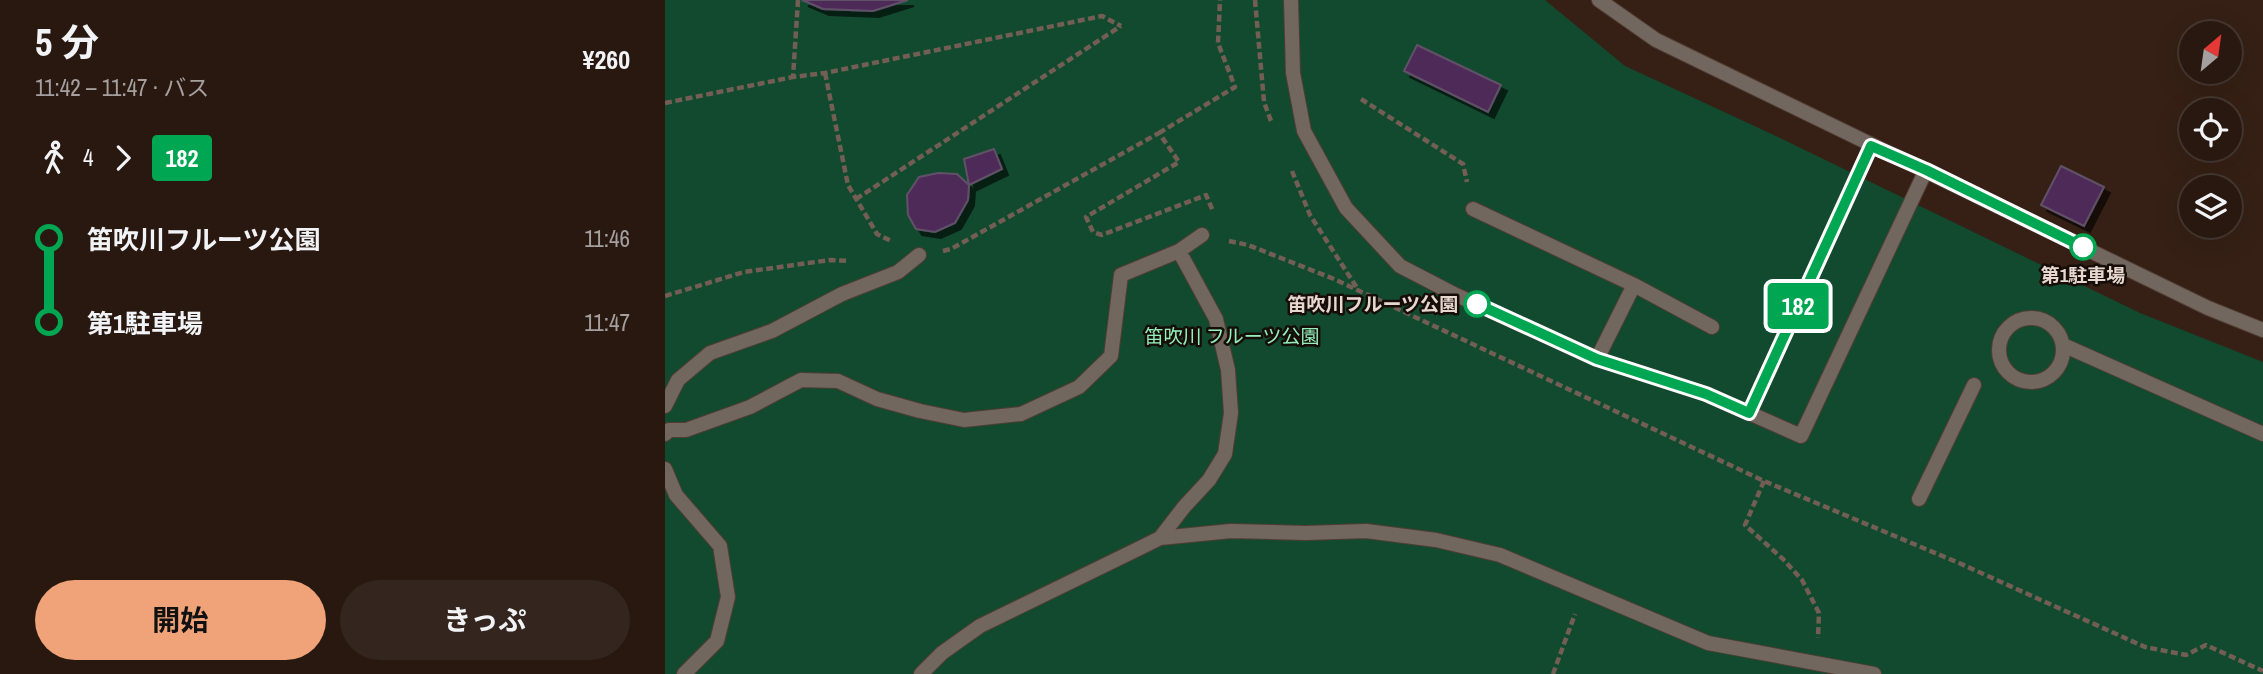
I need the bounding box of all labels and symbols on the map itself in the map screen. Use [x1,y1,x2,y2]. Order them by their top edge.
north arrow [2179,21,2242,84]
marker: 第1駐車場 [2070,234,2096,260]
place label: 第1駐車場 [2041,262,2125,288]
line badge: 182 [1758,283,1838,329]
place label: 笛吹川フルーツ公園 [1287,291,1458,317]
marker: 笛吹川フルーツ公園 [1464,291,1490,317]
park label: 笛吹川 フルーツ公園 [1145,323,1319,349]

